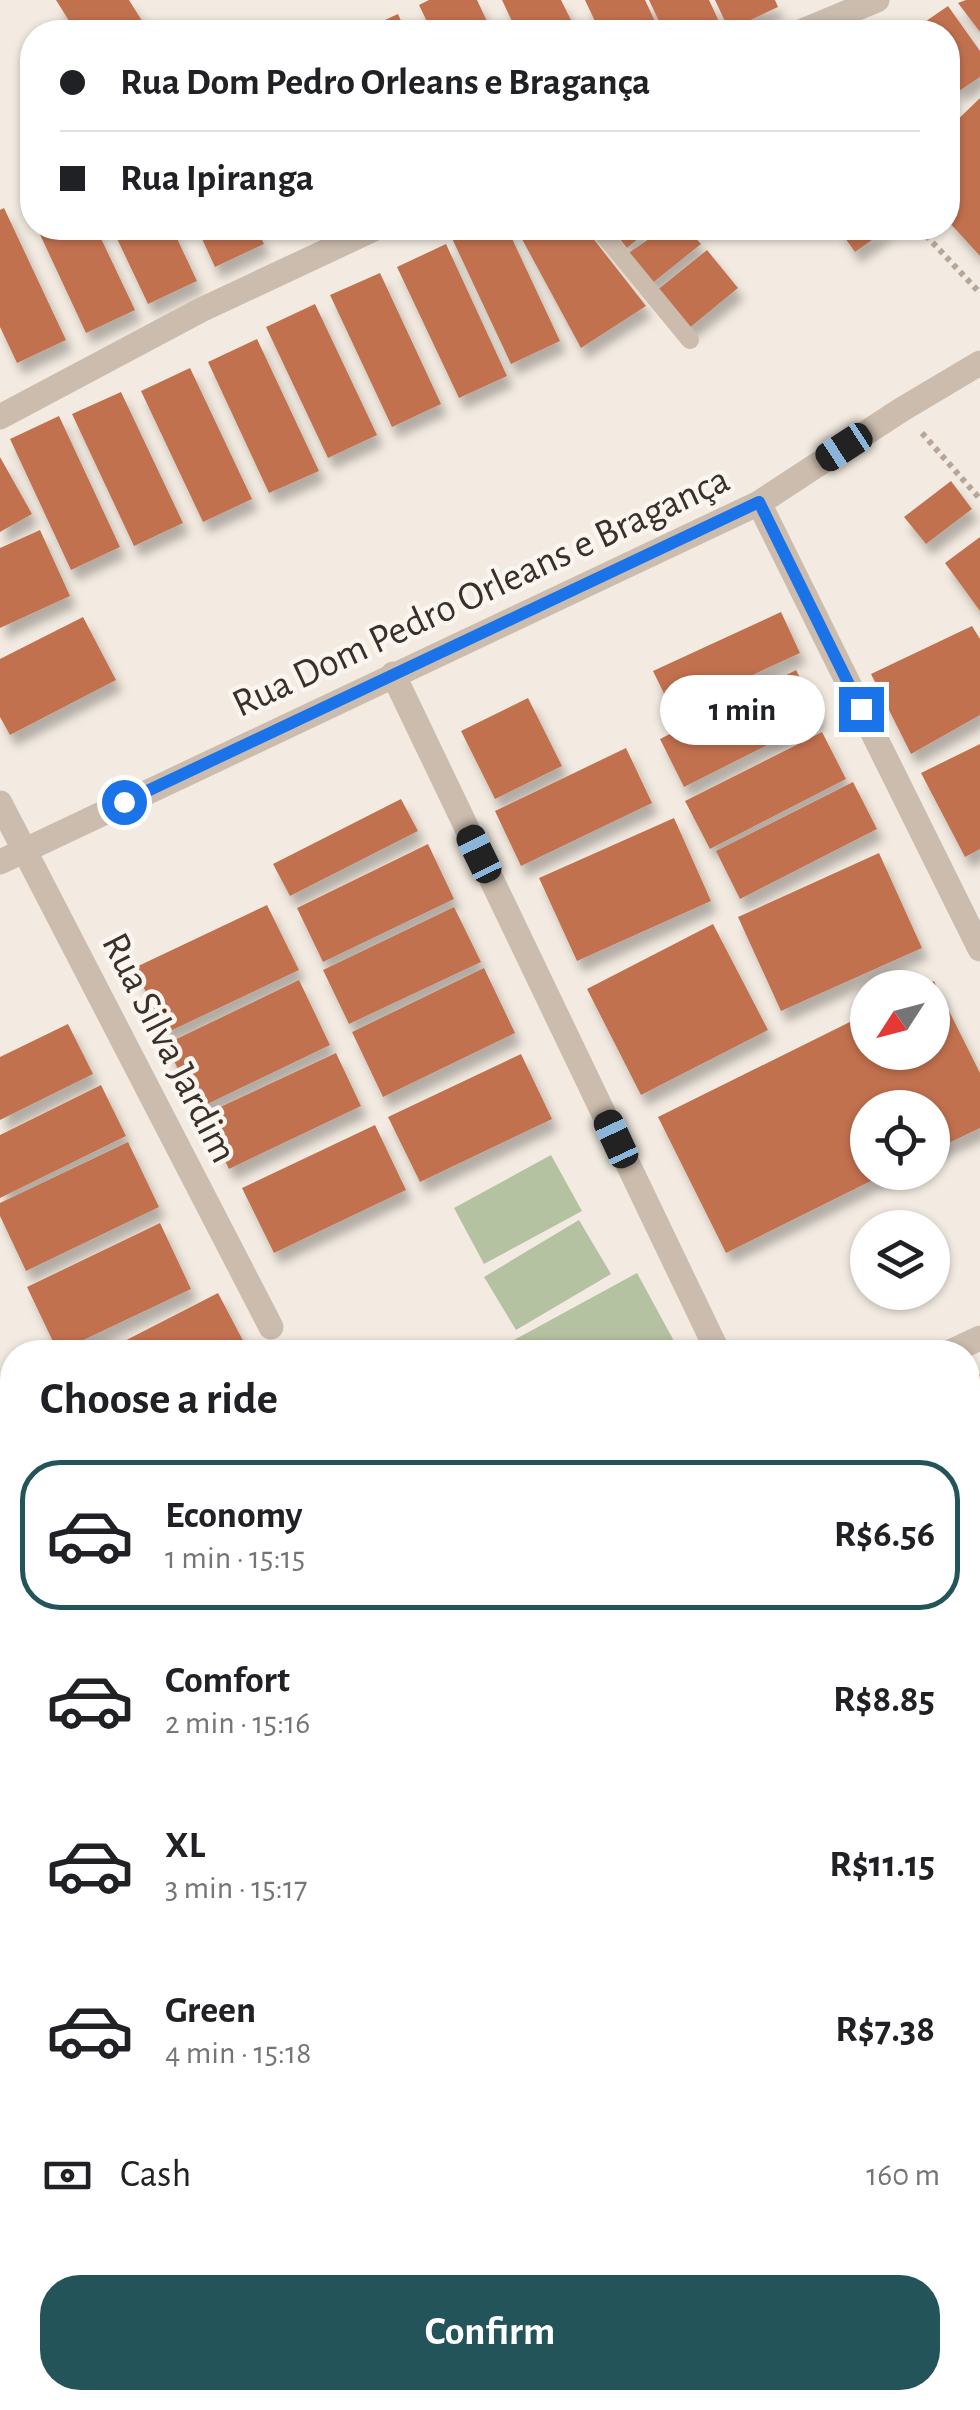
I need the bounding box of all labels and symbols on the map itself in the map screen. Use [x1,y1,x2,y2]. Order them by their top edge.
car [811,418,877,476]
street label: Rua Dom Pedro Orleans e Bragança [226,459,736,725]
callout: 1 min [661,674,826,744]
route end [839,687,884,732]
route start [102,780,147,825]
car [452,820,506,888]
street label: Rua Silva Jardim [94,927,244,1169]
north arrow [850,970,950,1070]
car [590,1105,642,1173]

